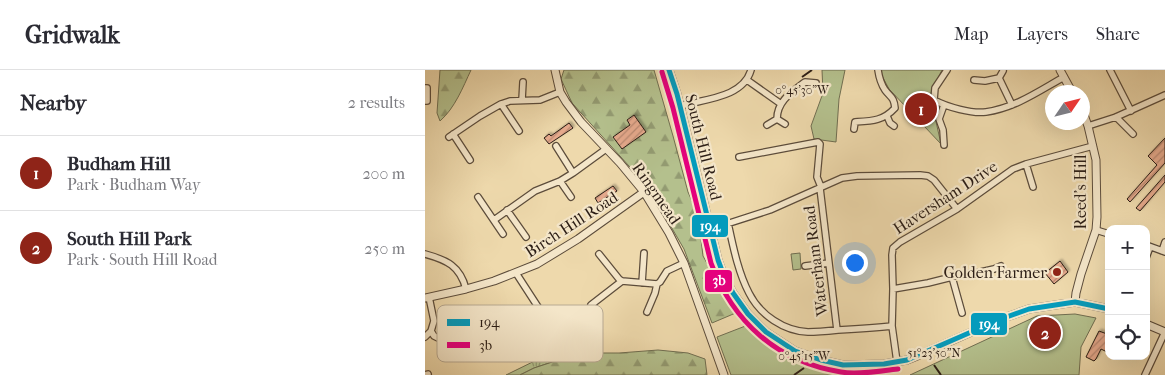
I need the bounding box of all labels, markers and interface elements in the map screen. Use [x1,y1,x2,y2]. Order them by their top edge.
text: Gridwalk [25,21,120,49]
text: Map [954,24,988,45]
text: Layers [1016,24,1068,45]
text: Share [1096,24,1140,45]
text: 0°45'30"W [775,83,830,97]
north arrow [1045,85,1090,130]
pin: 1 [905,90,937,128]
text: Nearby [20,91,86,115]
street label: South Hill Road [681,92,726,202]
text: 2 results [348,93,405,112]
text: Budham Hill [67,153,171,175]
street label: Reed's Hill [1071,154,1090,229]
street label: Haversham Drive [890,157,1001,238]
street label: Ringmead [628,159,685,228]
text: 1 [33,164,39,183]
text: 200 m [362,164,405,183]
text: Park · Budham Way [67,175,200,194]
street label: Birch Hill Road [521,187,621,261]
street label: Waterham Road [799,204,832,318]
line badge: 194 [691,214,729,238]
text: 194 [700,218,721,235]
map controls [1105,225,1150,360]
button: + [1105,225,1150,270]
text: South Hill Park [67,228,192,250]
text: 2 [32,239,40,258]
text: 250 m [364,239,405,258]
text: Park · South Hill Road [67,250,218,269]
your location [842,250,868,276]
place label: Golden Farmer [943,263,1047,282]
marker: Golden Farmer [1051,266,1063,278]
line badge: 3b [704,269,733,293]
button: − [1105,270,1150,315]
text: 3b [712,272,726,289]
legend [437,305,603,362]
line badge: 194 [970,312,1008,336]
text: 194 [479,314,500,331]
pin: 2 [1029,314,1061,352]
button: locate [1105,315,1150,360]
text: 194 [979,316,1000,333]
text: 3b [479,337,492,354]
text: 51°23'50"N [907,346,961,360]
text: 0°45'15"W [778,349,831,363]

